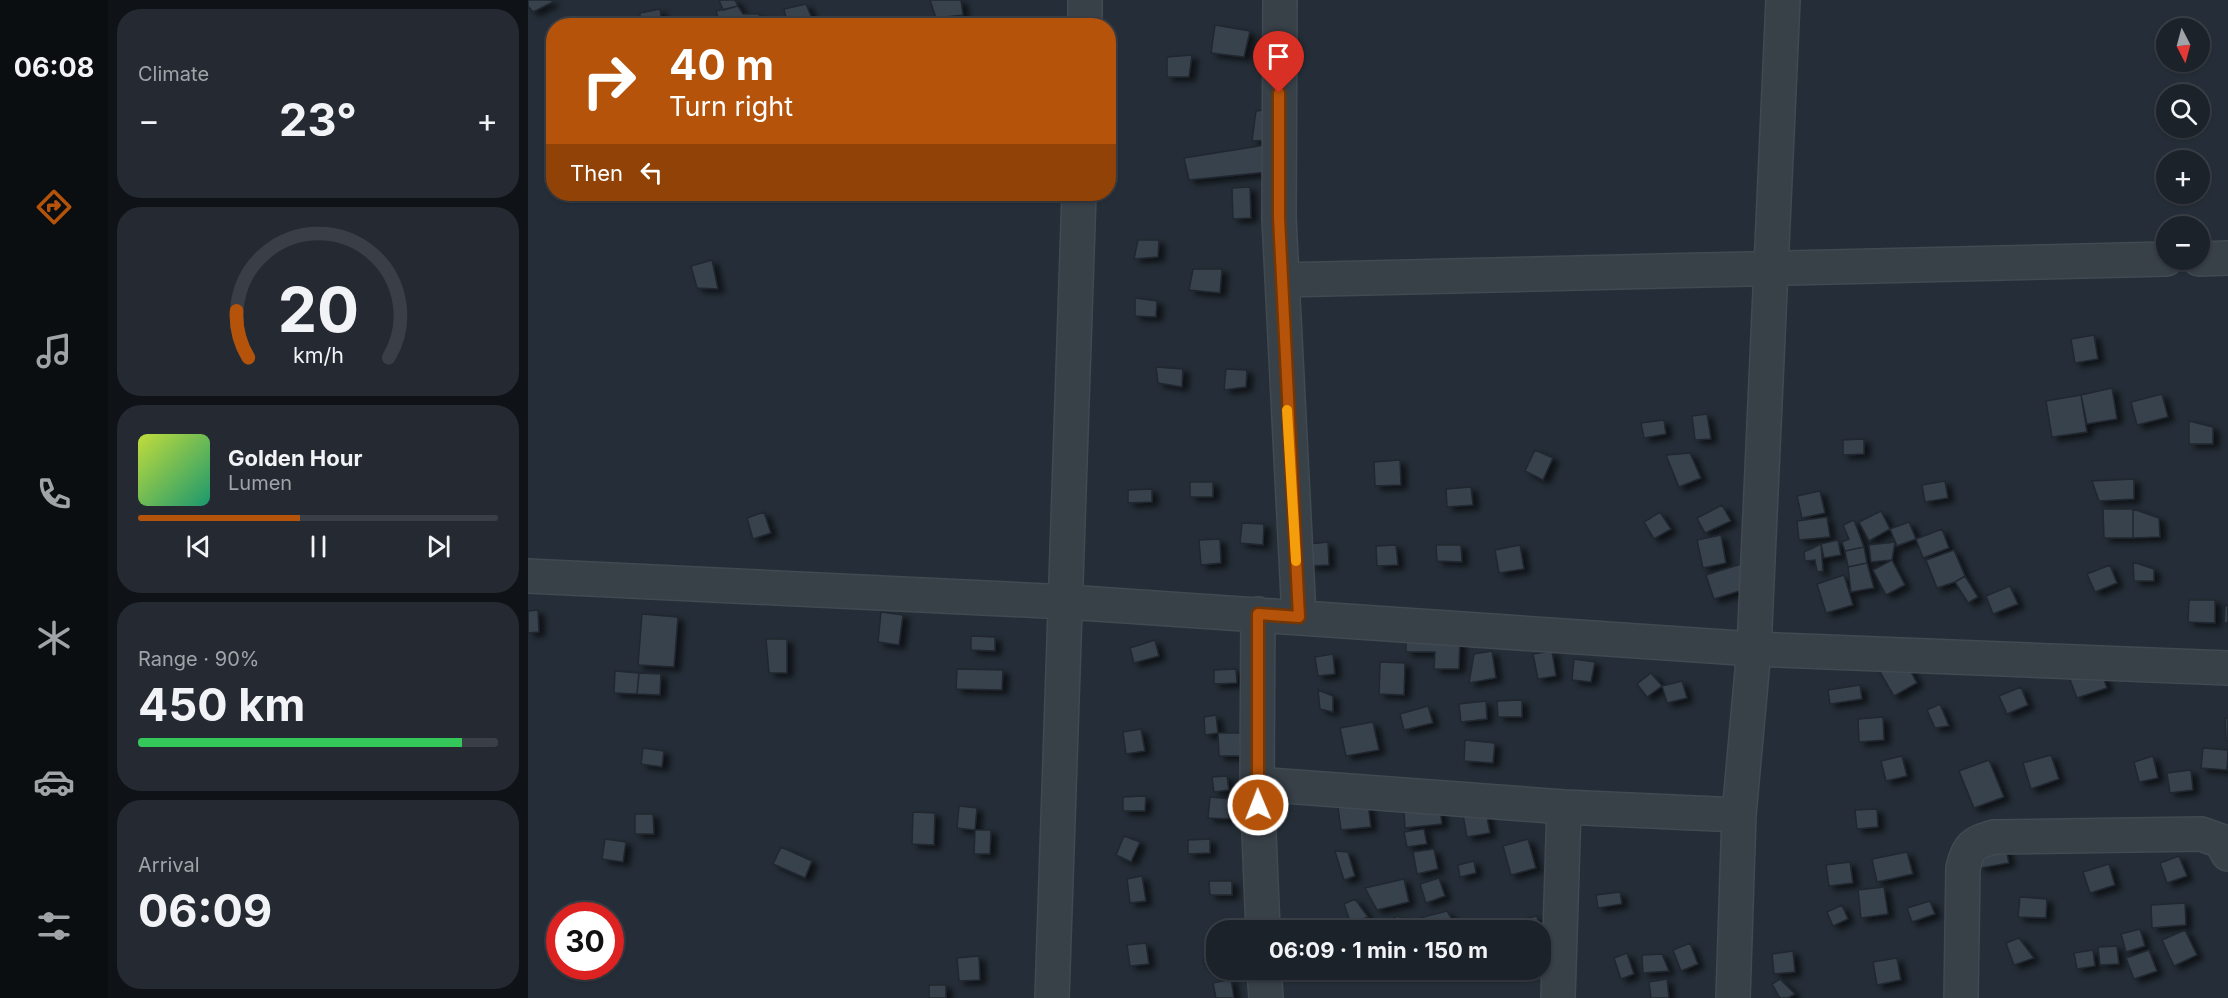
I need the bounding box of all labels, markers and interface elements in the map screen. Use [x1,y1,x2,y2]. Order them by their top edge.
north arrow [2156,18,2210,72]
map controls [2156,18,2210,270]
pin [1253,31,1304,93]
text: 40 m [669,39,774,90]
icon: arrive [1262,40,1295,73]
icon: right [570,42,648,120]
text: 06:08 [14,51,94,84]
text: Climate [138,62,209,86]
button: search [2156,84,2210,138]
text: Turn right [669,90,793,123]
text: 23° [279,92,357,147]
text: − [138,100,160,140]
text: + [476,100,498,140]
button: + [2156,150,2210,204]
icon: left [635,156,668,189]
text: Then [570,160,623,186]
icon: directions [33,186,75,228]
button: − [2156,216,2210,270]
text: 20 [277,272,359,347]
icon: music [33,330,75,372]
text: km/h [293,343,343,369]
text: Golden Hour [228,445,362,471]
text: Lumen [228,471,292,495]
icon: phone [33,473,75,515]
icon: previous [182,530,215,563]
icon: pause [302,530,335,563]
icon: next [422,530,455,563]
icon: climate [33,617,75,659]
text: Range · 90% [138,647,259,671]
text: 450 km [138,677,305,732]
icon: car [33,761,75,803]
position arrow [1226,773,1290,837]
text: Arrival [138,853,200,877]
text: 06:09 [138,883,272,938]
speed limit sign: 30 [546,902,624,980]
icon: filters [33,905,75,947]
text: 06:09 · 1 min · 150 m [1269,937,1488,963]

